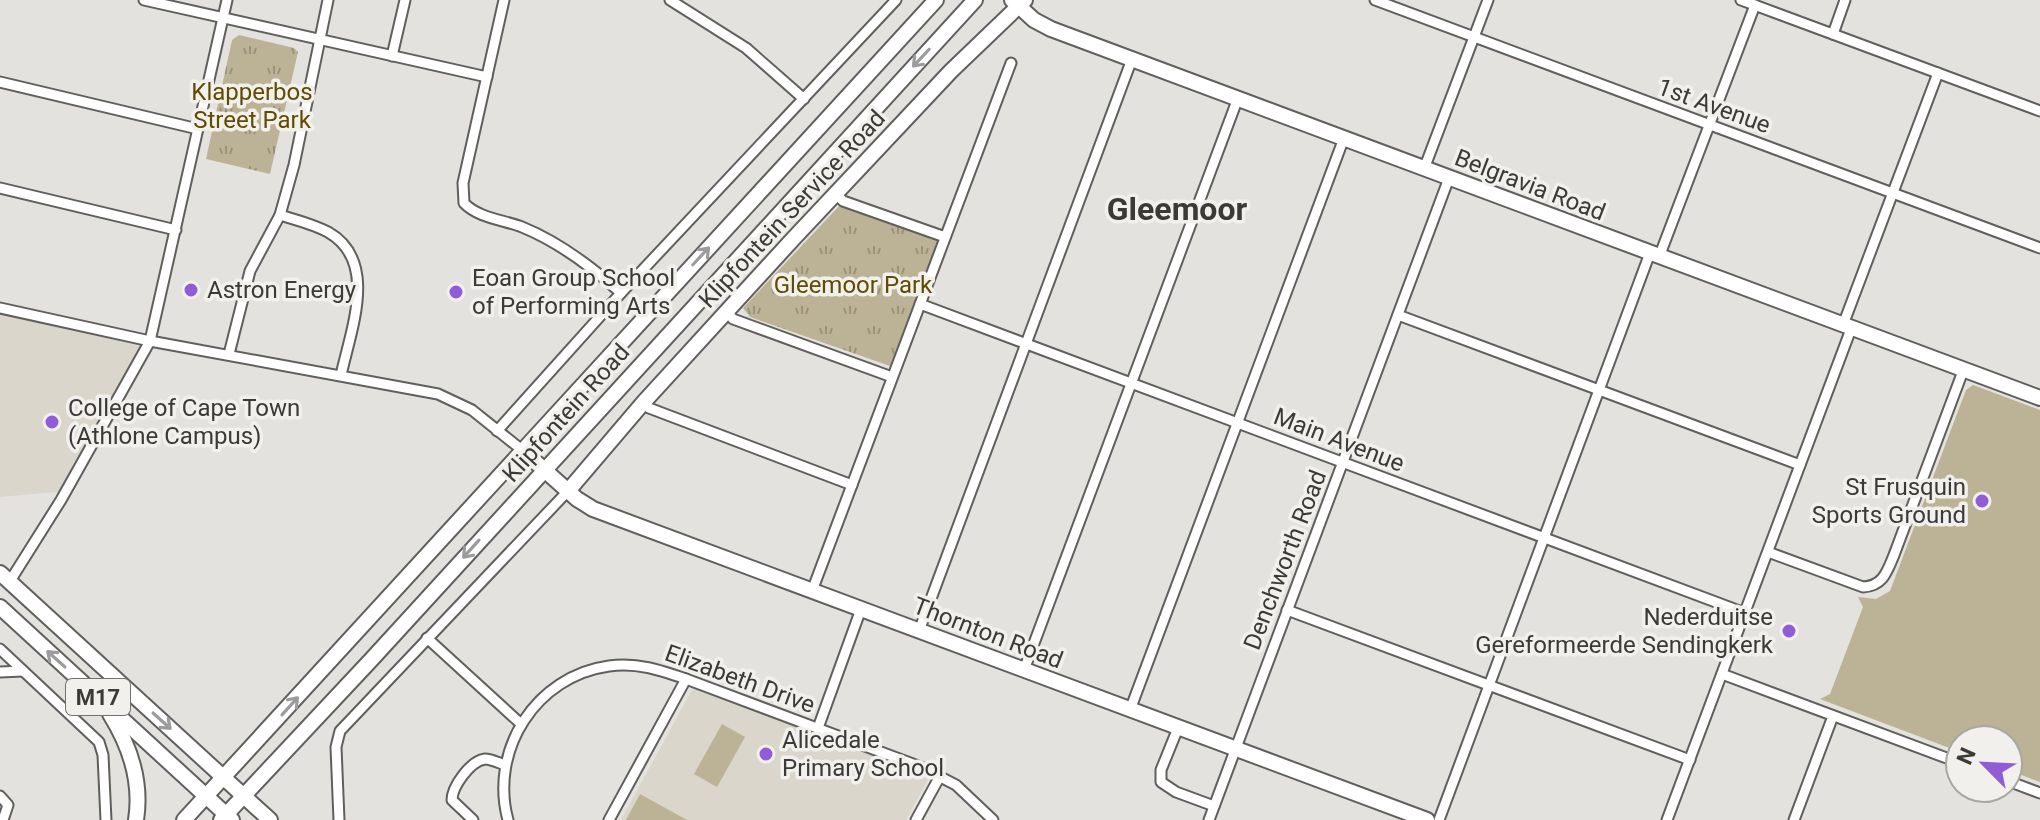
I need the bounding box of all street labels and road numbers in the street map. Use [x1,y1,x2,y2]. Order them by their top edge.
street label: 1st Avenue [1654,73,1774,139]
street label: Klipfontein Service Road [693,104,891,314]
street label: Belgravia Road [1451,143,1609,227]
street label: Klipfontein Road [497,338,635,488]
street label: Main Avenue [1270,402,1408,478]
street label: Denchworth Road [1238,466,1332,654]
street label: Thornton Road [909,592,1067,674]
street label: Elizabeth Drive [661,639,819,719]
road number: M17 [66,679,130,715]

